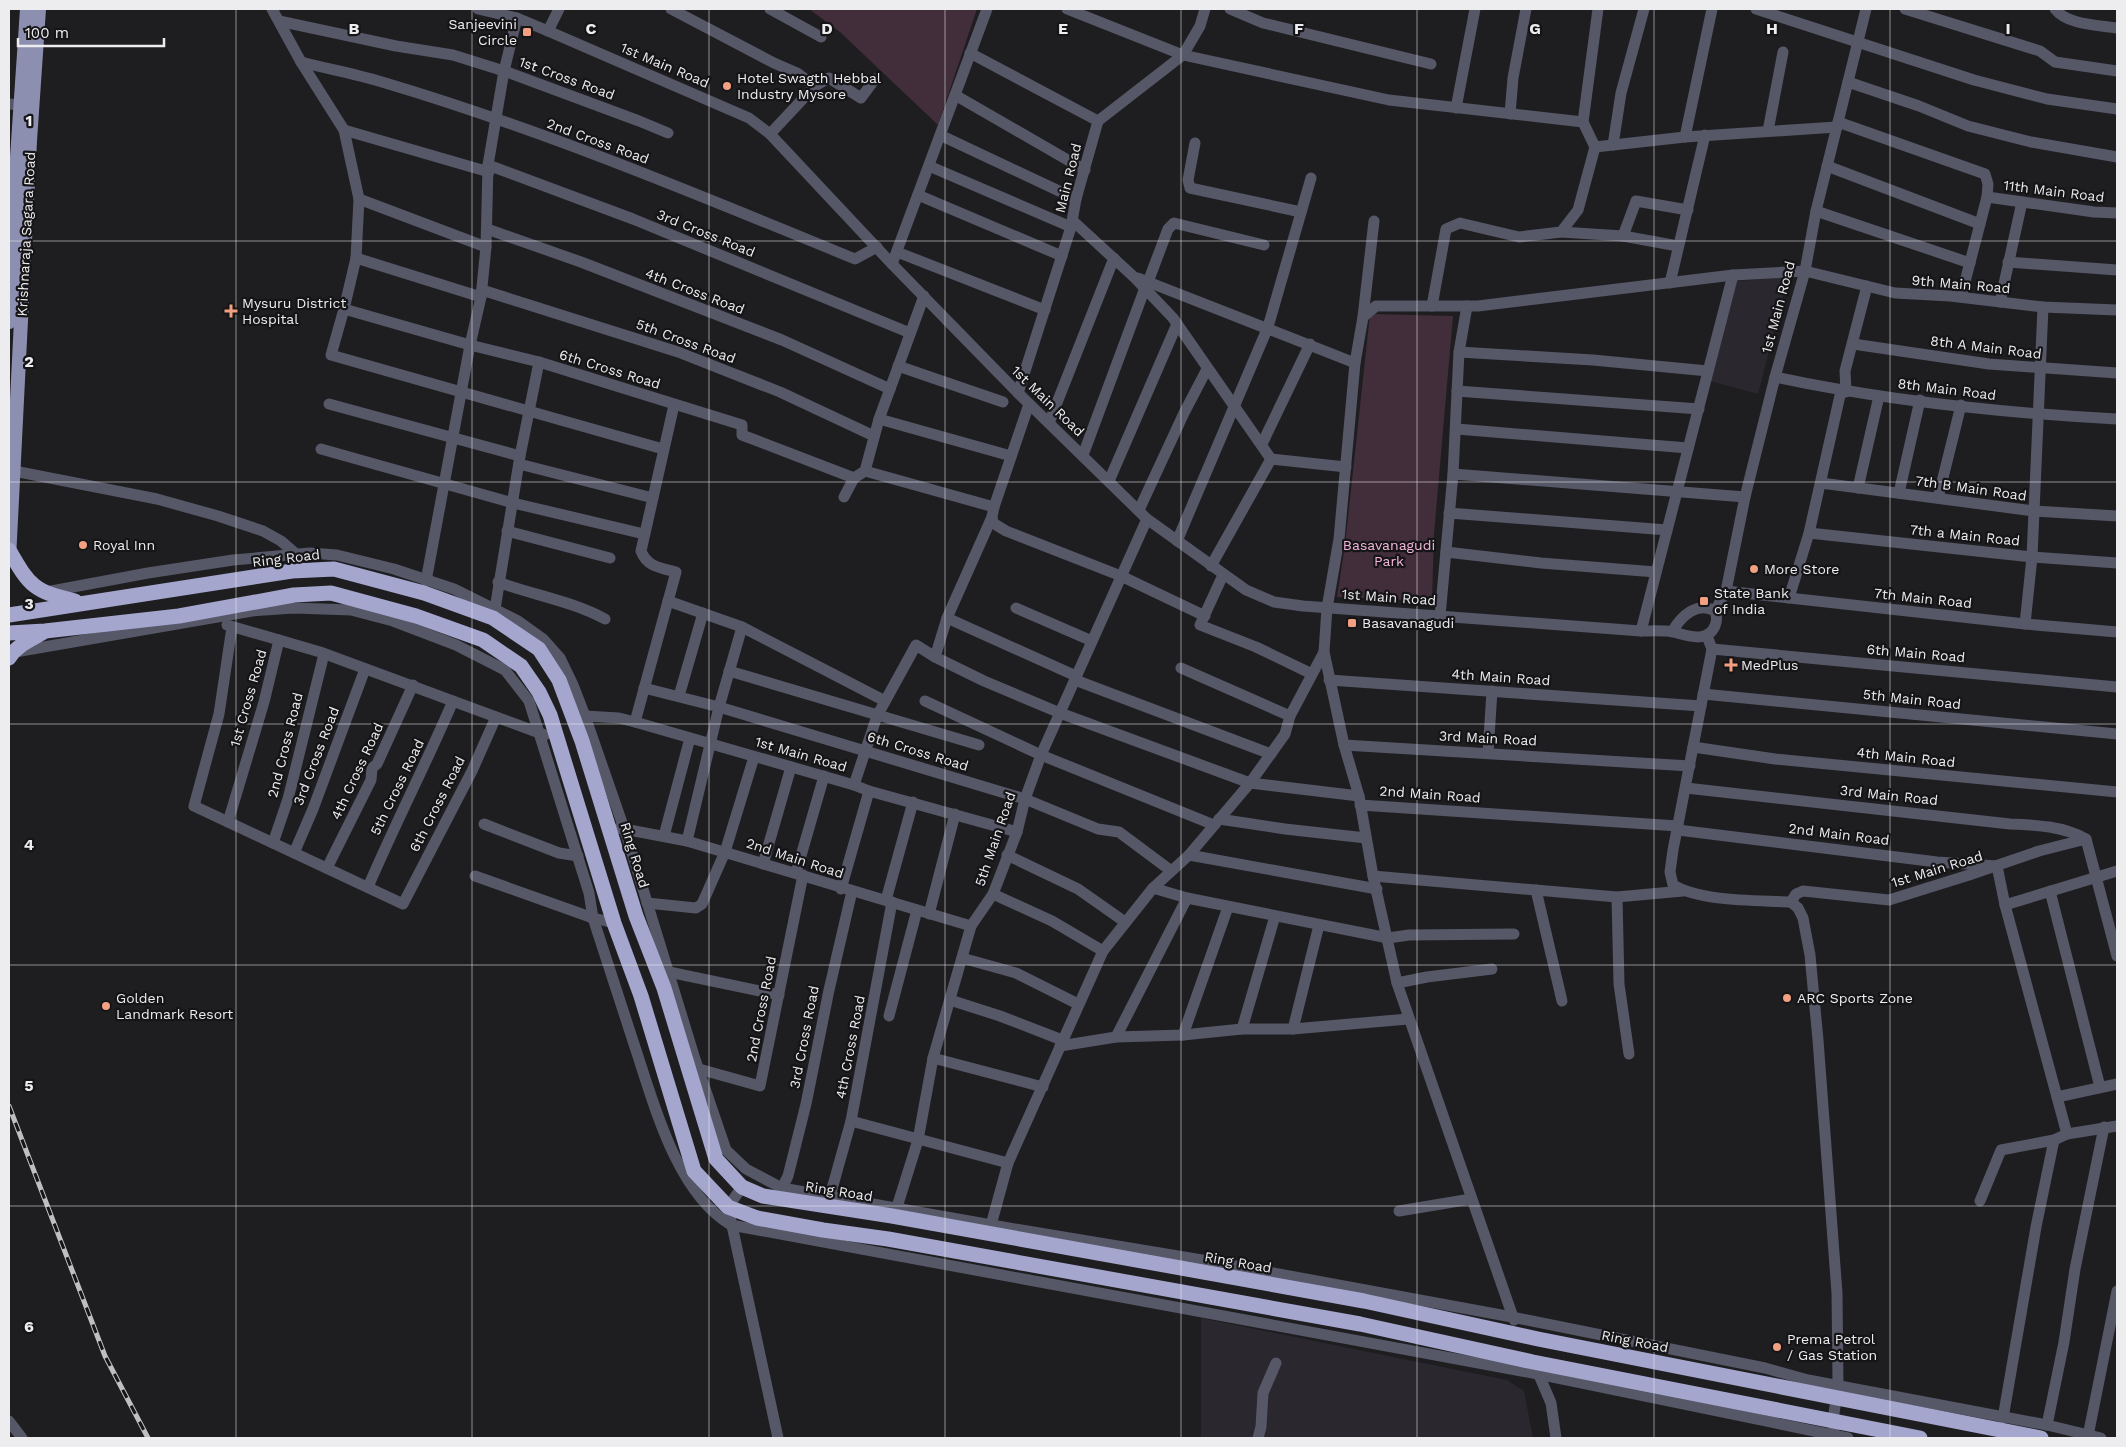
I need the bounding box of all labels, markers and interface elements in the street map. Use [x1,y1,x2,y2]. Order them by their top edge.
scale bar [18,15,164,47]
place label: Sanjeevini Circle [448,16,517,48]
text: B [349,19,360,38]
text: C [586,19,597,38]
text: D [821,19,833,38]
text: E [1058,19,1068,38]
text: F [1294,19,1304,38]
text: G [1529,19,1541,38]
text: H [1766,19,1778,38]
text: I [2005,19,2011,38]
text: 100 m [25,24,69,42]
marker: Sanjeevini Circle [521,26,533,38]
street label: 1st Main Road [618,39,712,91]
street label: 1st Cross Road [517,53,617,103]
place label: Hotel Swagth Hebbal Industry Mysore [737,70,882,102]
marker: Hotel Swagth Hebbal Industry Mysore [721,80,733,92]
text: 1 [26,111,32,130]
street label: 2nd Cross Road [545,115,651,167]
street label: Main Road [1052,142,1084,214]
street label: Krishnaraja Sagara Road [14,151,38,317]
street label: 11th Main Road [2003,177,2105,205]
street label: 3rd Cross Road [655,206,757,260]
street label: 1st Main Road [1758,259,1798,355]
street label: 4th Cross Road [643,265,747,317]
street label: 9th Main Road [1911,272,2011,296]
place label: Mysuru District Hospital [242,295,346,327]
marker: Mysuru District Hospital [224,304,238,318]
street label: 5th Cross Road [634,316,738,366]
street label: 8th A Main Road [1929,332,2043,362]
street label: 6th Cross Road [557,346,663,392]
text: 2 [24,352,34,371]
street label: 1st Main Road [1008,362,1088,440]
street label: 8th Main Road [1897,375,1997,403]
street label: 7th B Main Road [1914,472,2028,504]
street label: 7th a Main Road [1909,521,2021,549]
place label: Royal Inn [93,537,155,553]
park label: Basavanagudi Park [1343,537,1435,569]
marker: Royal Inn [77,539,89,551]
street label: Ring Road [251,546,321,570]
place label: More Store [1764,561,1839,577]
marker: More Store [1748,563,1760,575]
place label: State Bank of India [1714,585,1789,617]
street label: 7th Main Road [1873,585,1973,611]
street label: 1st Main Road [1341,586,1437,608]
text: 3 [24,594,34,613]
marker: State Bank of India [1698,595,1710,607]
place label: Basavanagudi [1362,615,1454,631]
marker: Basavanagudi [1346,617,1358,629]
street label: 6th Main Road [1866,641,1966,665]
street label: 1st Cross Road [226,647,270,749]
place label: MedPlus [1741,657,1798,673]
marker: MedPlus [1725,659,1737,671]
street label: 4th Main Road [1451,666,1551,688]
street label: 5th Main Road [1862,686,1962,712]
street label: 2nd Cross Road [264,691,306,799]
street label: 3rd Cross Road [290,704,342,808]
street label: 4th Cross Road [328,720,386,822]
street label: 3rd Main Road [1438,727,1538,749]
street label: 6th Cross Road [865,728,971,774]
street label: 1st Main Road [753,733,849,775]
street label: 5th Cross Road [367,736,427,838]
street label: 4th Main Road [1856,744,1956,770]
street label: 6th Cross Road [406,754,468,854]
street label: 2nd Main Road [1379,782,1481,806]
street label: 3rd Main Road [1839,782,1939,808]
street label: 5th Main Road [971,790,1019,888]
street label: Ring Road [617,820,653,890]
street label: 2nd Main Road [1788,820,1890,848]
text: 4 [24,835,34,854]
street label: 2nd Main Road [744,835,846,881]
street label: 1st Main Road [1889,848,1985,890]
street label: 2nd Cross Road [743,955,779,1063]
street label: 3rd Cross Road [786,984,822,1090]
place label: Golden Landmark Resort [116,990,233,1022]
place label: ARC Sports Zone [1797,990,1913,1006]
marker: ARC Sports Zone [1781,992,1793,1004]
street label: 4th Cross Road [832,994,868,1100]
marker: Golden Landmark Resort [100,1000,112,1012]
text: 5 [24,1076,34,1095]
street label: Ring Road [804,1178,874,1204]
street label: Ring Road [1203,1248,1273,1276]
text: 6 [24,1317,34,1336]
street label: Ring Road [1600,1327,1670,1355]
place label: Prema Petrol / Gas Station [1787,1331,1877,1363]
marker: Prema Petrol / Gas Station [1771,1341,1783,1353]

